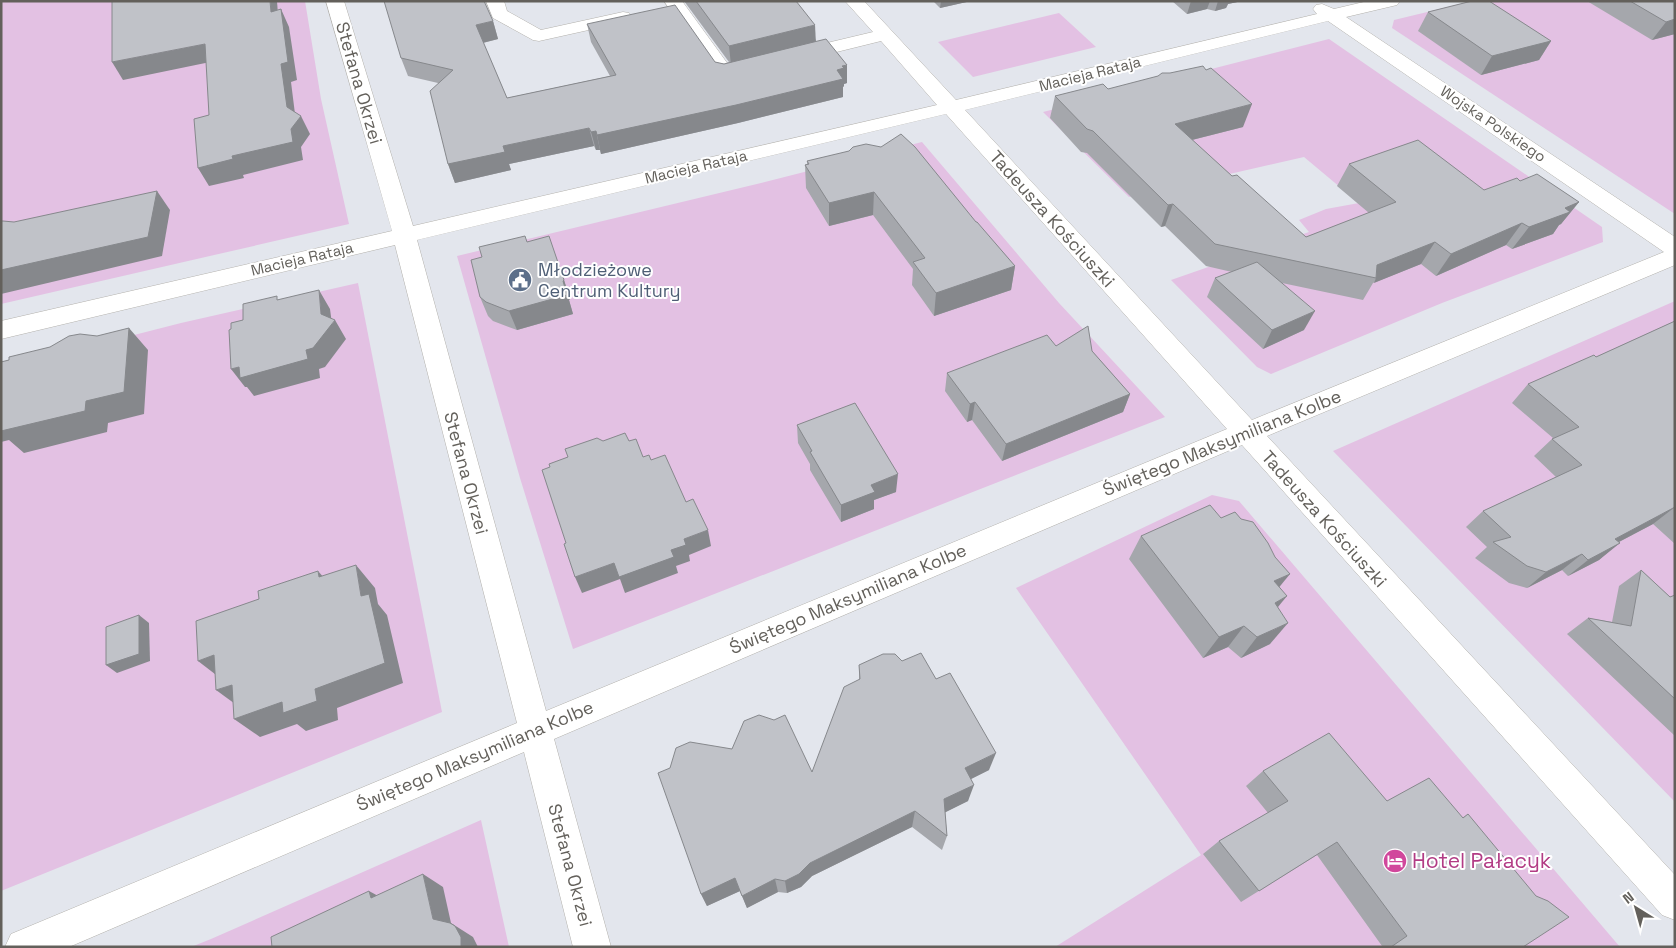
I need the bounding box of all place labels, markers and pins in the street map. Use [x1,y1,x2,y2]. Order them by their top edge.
place label: Młodzieżowe Centrum Kultury [538,258,681,302]
public building icon: Młodzieżowe Centrum Kultury [507,267,533,293]
place label: Hotel Pałacyk [1412,847,1551,874]
hotel icon: Hotel Pałacyk [1382,848,1408,874]

